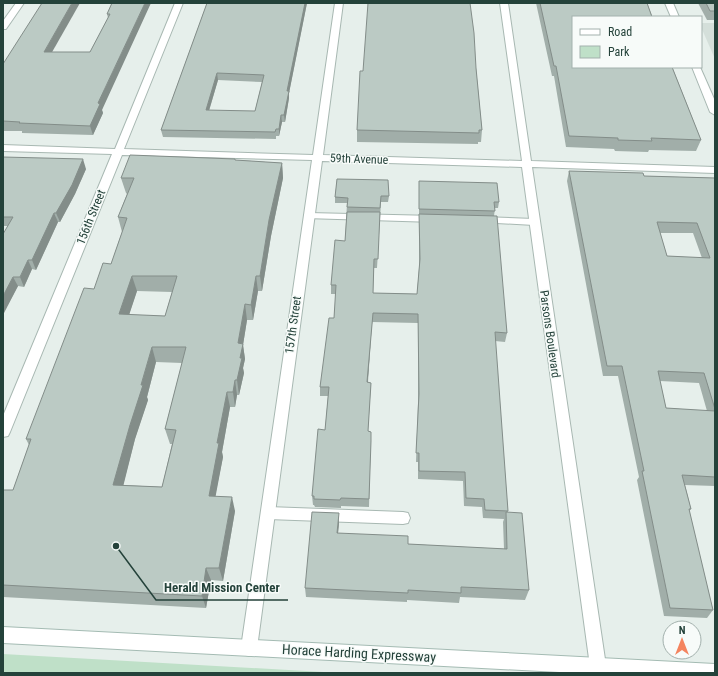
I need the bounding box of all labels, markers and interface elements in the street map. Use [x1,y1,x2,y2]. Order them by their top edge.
legend [572,16,702,68]
text: Road [608,25,632,39]
text: Park [608,45,630,59]
street label: 59th Avenue [330,151,389,167]
street label: 156th Street [74,187,109,247]
street label: Parsons Boulevard [537,289,563,379]
street label: 157th Street [282,295,304,355]
callout: Herald Mission Center [156,575,288,600]
text: Herald Mission Center [164,580,281,595]
north arrow [662,620,702,660]
text: N [679,624,686,637]
street label: Horace Harding Expressway [282,641,437,665]

